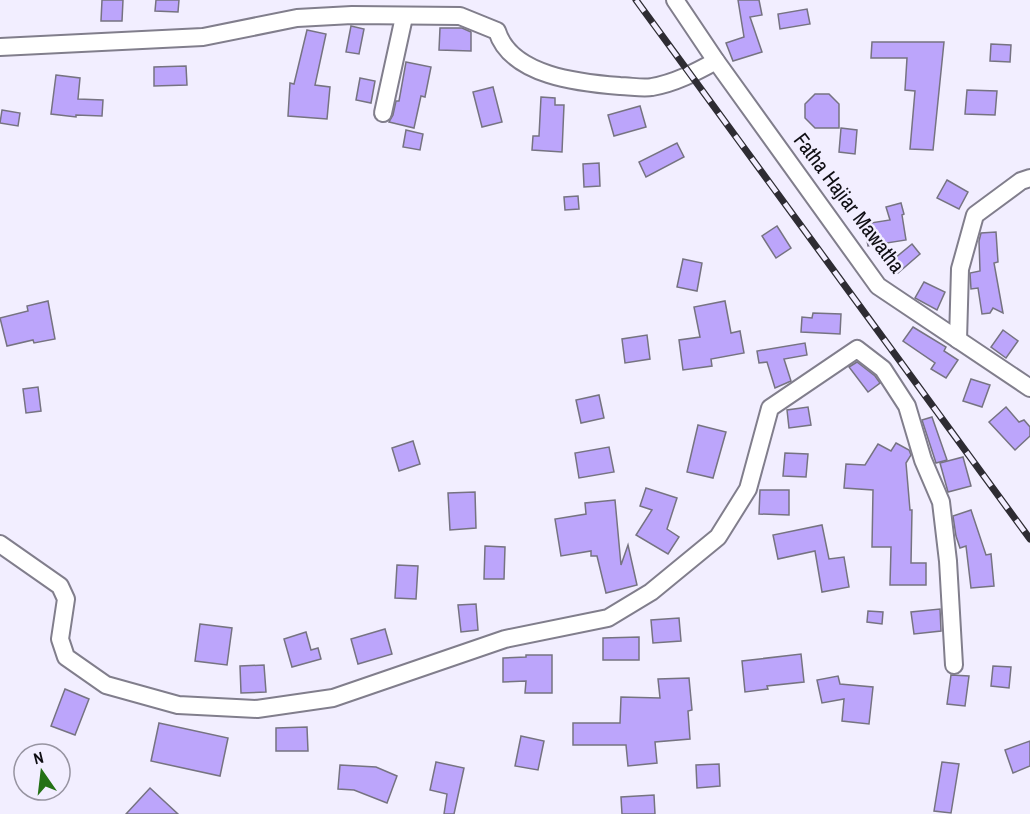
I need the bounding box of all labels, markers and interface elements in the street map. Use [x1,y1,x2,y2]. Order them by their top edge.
street label: Fatha Hajiar Mawatha [787,127,912,279]
north arrow [12,742,72,802]
text: N [31,746,46,769]

